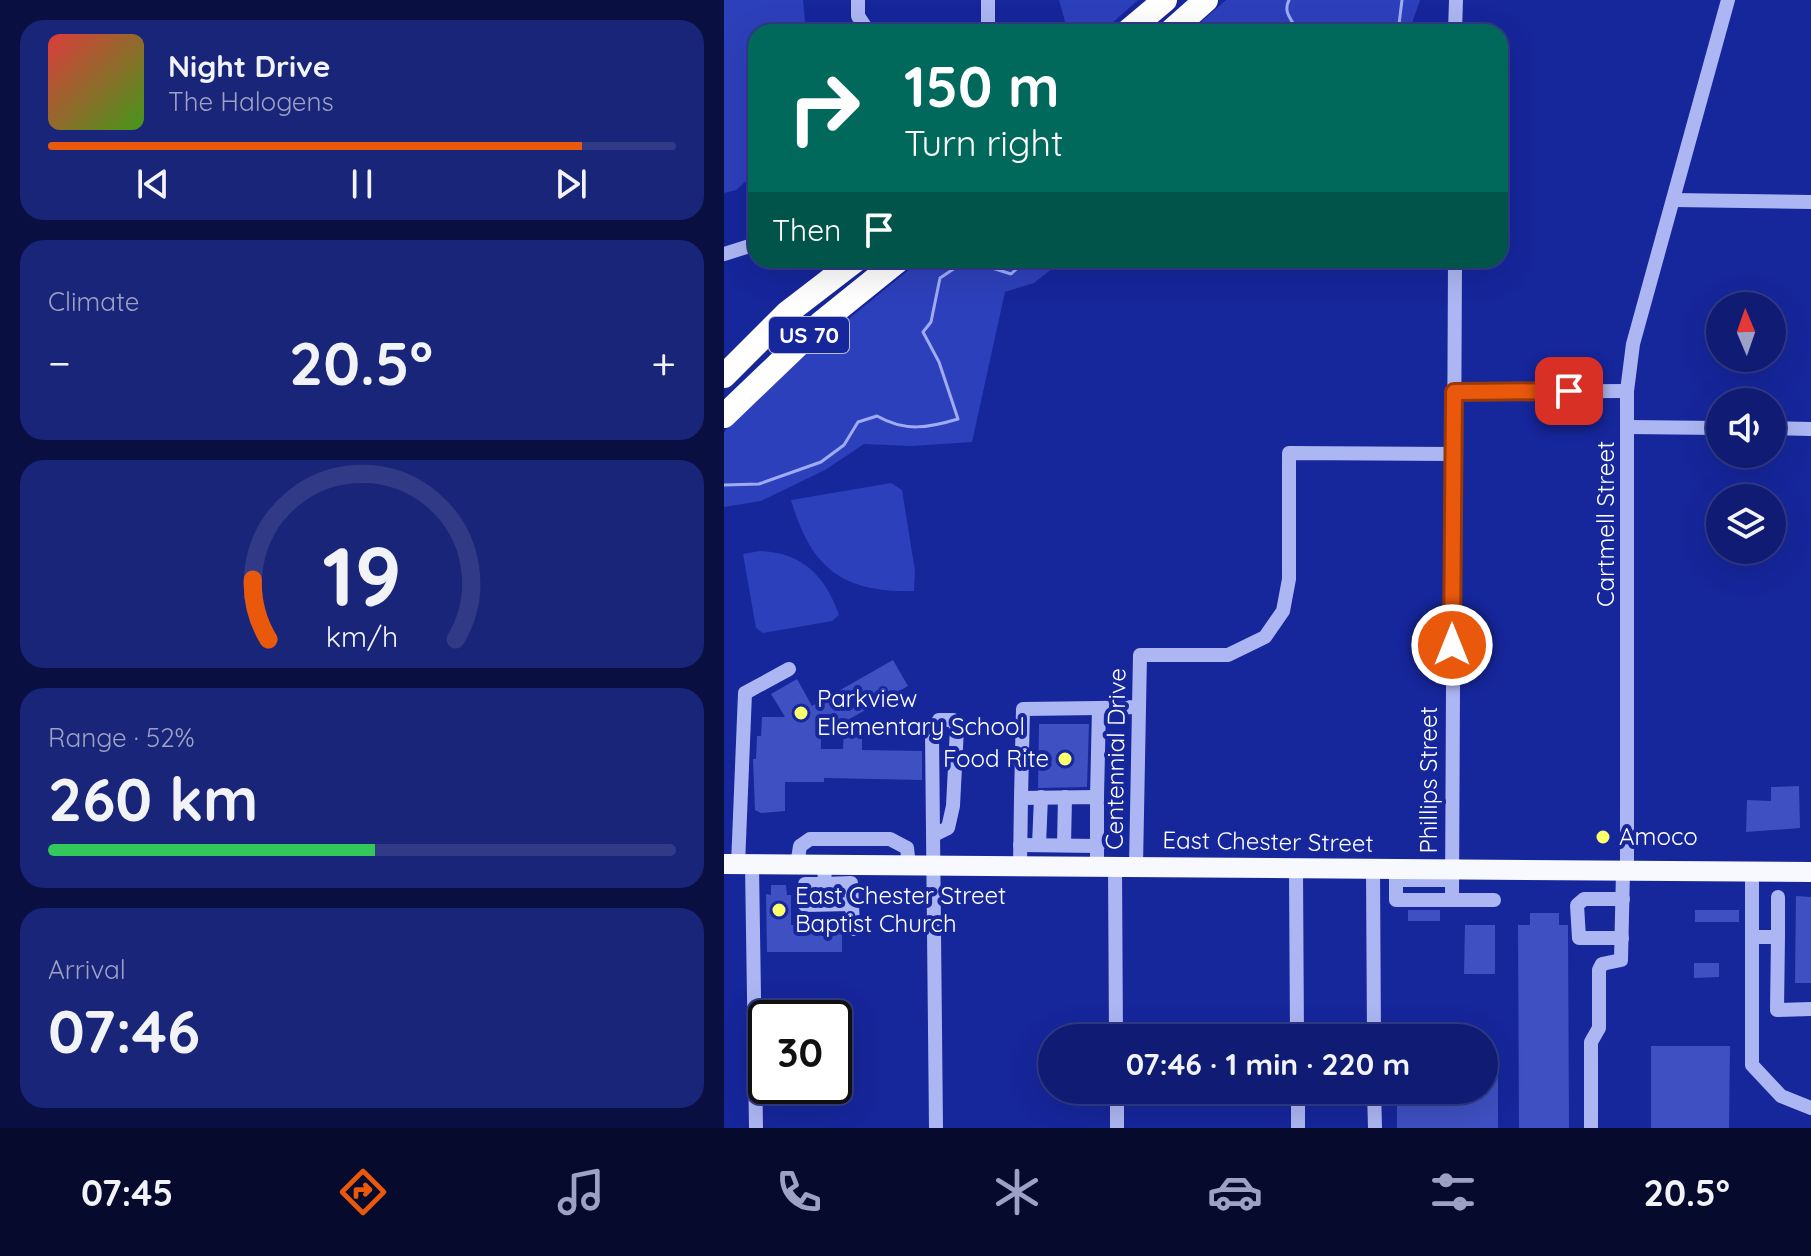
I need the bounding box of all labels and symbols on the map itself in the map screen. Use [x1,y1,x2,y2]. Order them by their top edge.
north arrow [1706,292,1786,372]
road number: US 70 [769,317,849,353]
pin [1535,357,1603,425]
street label: Cartmell Street [1590,441,1620,607]
position arrow [1410,603,1494,687]
street label: Centennial Drive [1098,668,1132,850]
place label: Parkview Elementary School [817,683,1025,741]
marker: Parkview Elementary School [792,704,810,722]
street label: Phillips Street [1413,706,1443,854]
place label: Food Rite [943,743,1049,773]
marker: Food Rite [1056,750,1074,768]
place label: Amoco [1619,821,1698,851]
street label: East Chester Street [1162,824,1374,858]
marker: Amoco [1594,828,1612,846]
place label: East Chester Street Baptist Church [795,880,1006,938]
marker: East Chester Street Baptist Church [770,901,788,919]
speed limit sign: 30 [748,1000,852,1104]

